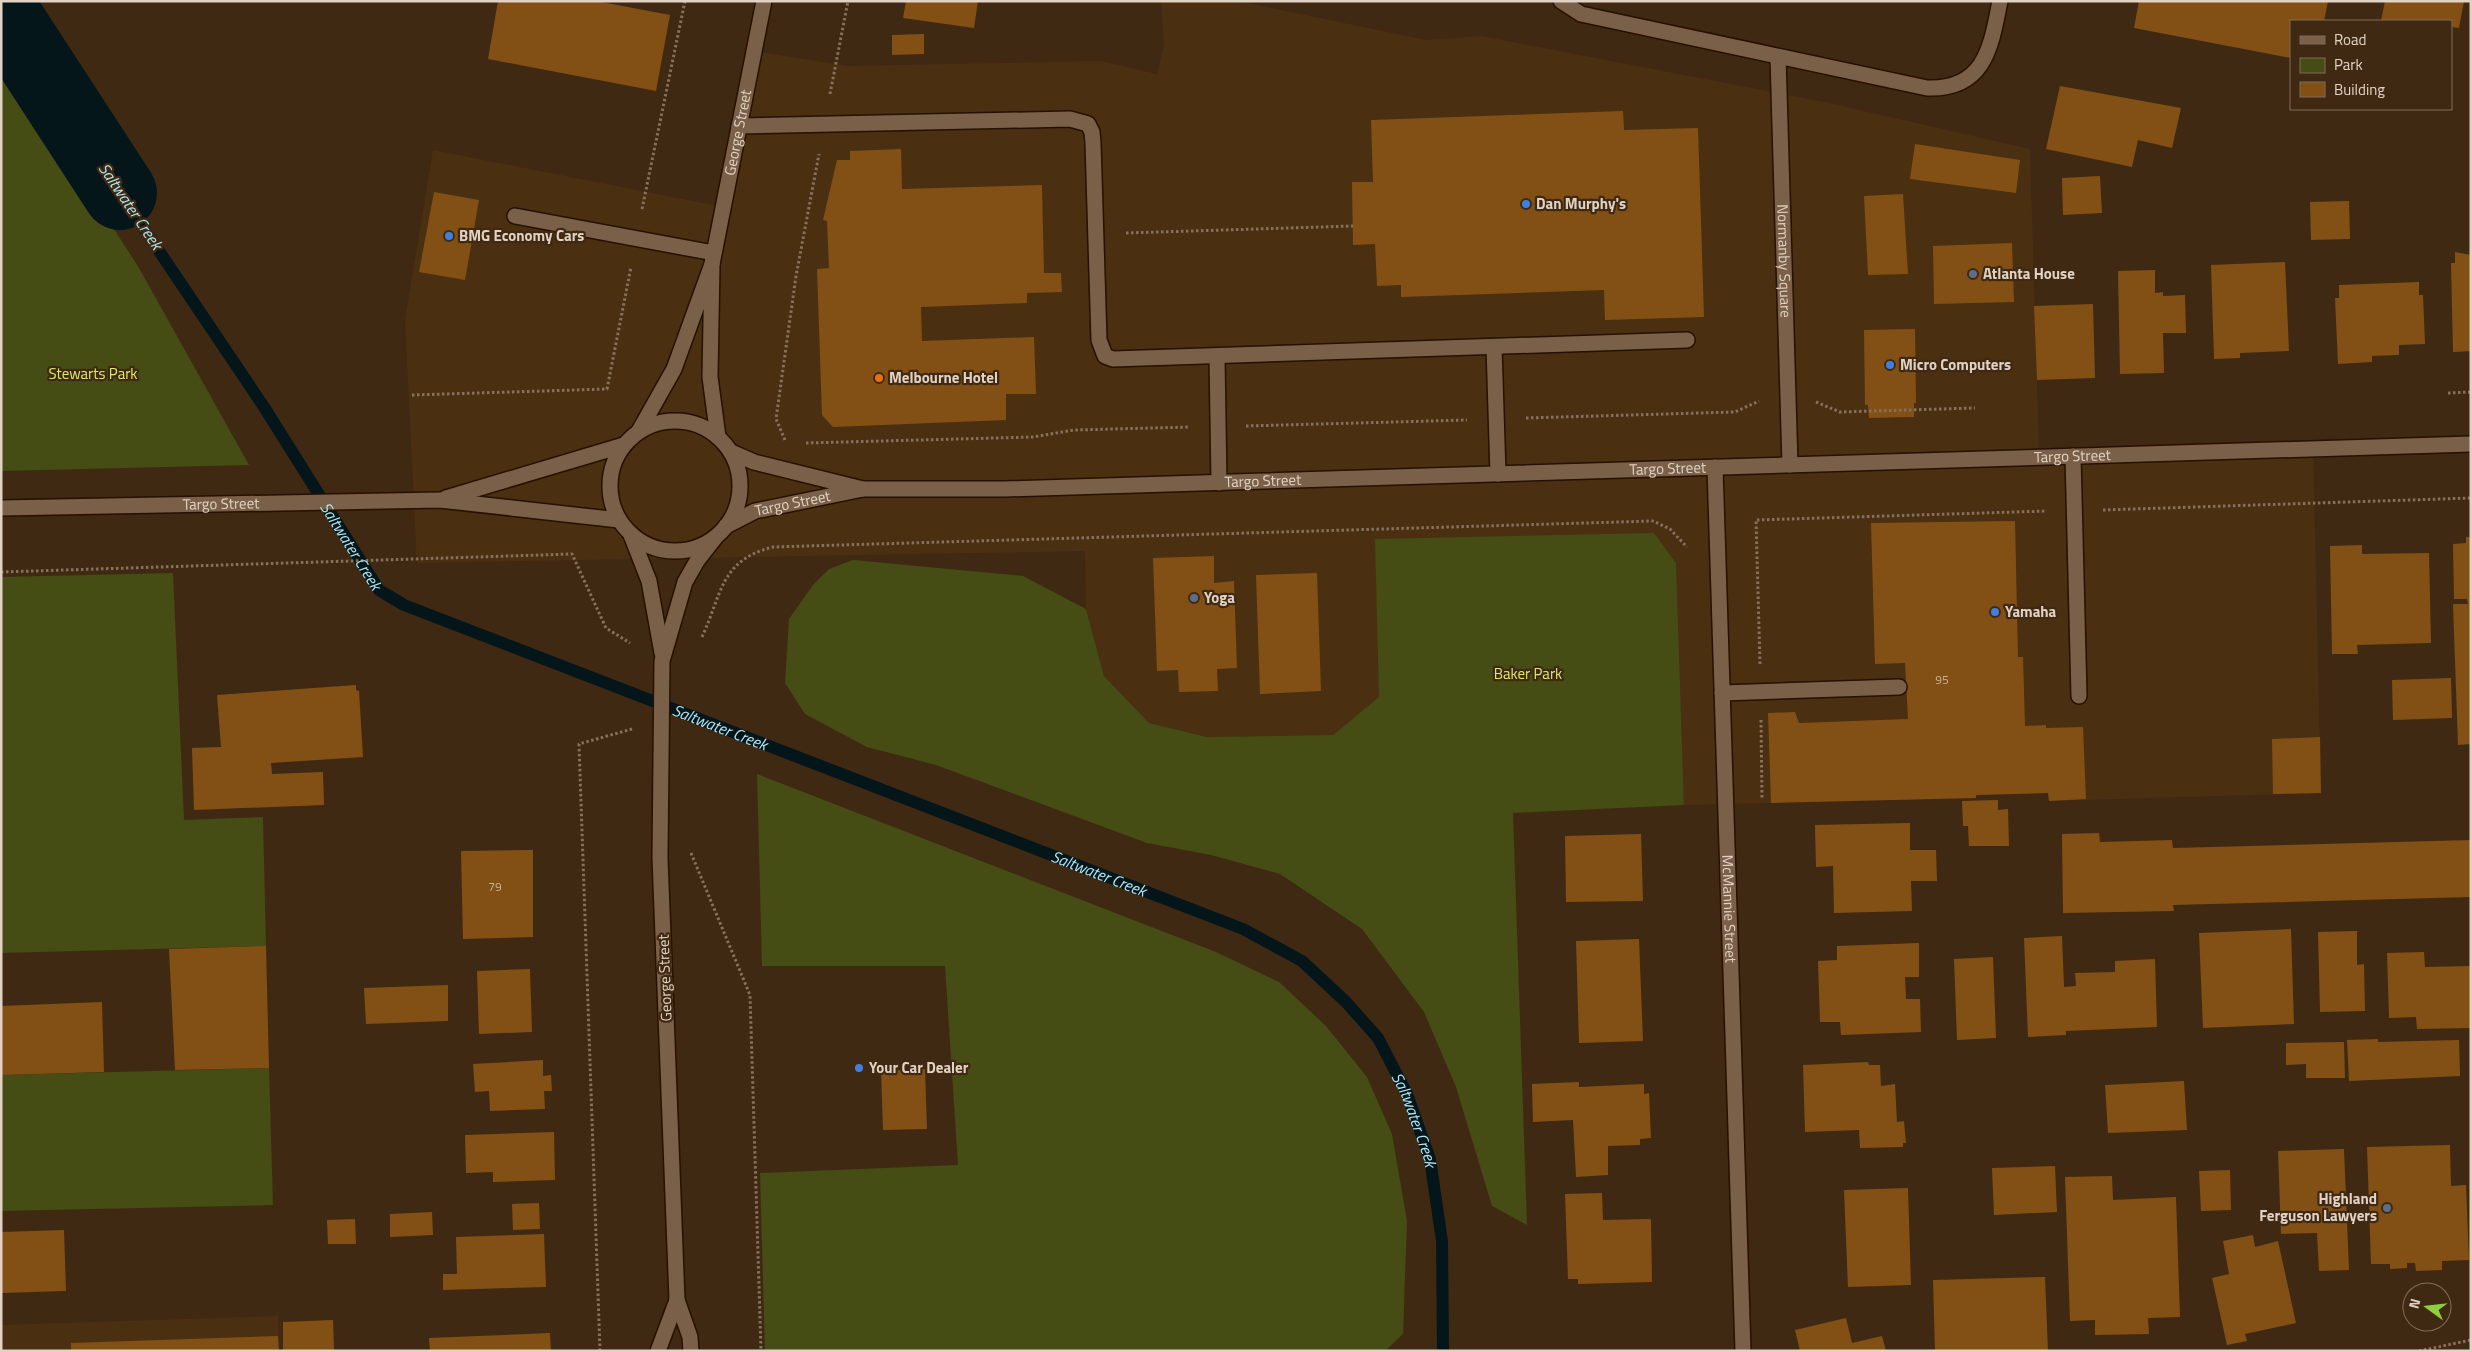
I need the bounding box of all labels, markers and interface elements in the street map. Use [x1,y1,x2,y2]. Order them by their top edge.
legend [2290,20,2452,110]
text: Road [2334,28,2366,51]
text: Park [2334,53,2363,76]
text: Building [2334,78,2385,101]
street label: George Street [718,87,757,177]
water label: Saltwater Creek [93,158,170,256]
place label: Dan Murphy's [1536,192,1626,215]
marker: Dan Murphy's [1520,198,1532,210]
street label: Normanby Square [1771,204,1798,318]
place label: BMG Economy Cars [459,224,584,247]
marker: BMG Economy Cars [443,230,455,242]
place label: Atlanta House [1983,262,2075,285]
marker: Atlanta House [1967,268,1979,280]
place label: Micro Computers [1900,353,2011,376]
marker: Micro Computers [1884,359,1896,371]
park label: Stewarts Park [48,362,138,385]
place label: Melbourne Hotel [889,366,998,389]
marker: Melbourne Hotel [873,372,885,384]
street label: Targo Street [2034,443,2112,468]
street label: Targo Street [1629,455,1707,481]
street label: Targo Street [1224,468,1302,493]
street label: Targo Street [753,484,833,522]
street label: Targo Street [182,491,260,516]
water label: Saltwater Creek [315,497,389,596]
place label: Yoga [1204,586,1235,609]
marker: Yoga [1188,592,1200,604]
place label: Yamaha [2005,600,2057,623]
marker: Yamaha [1989,606,2001,618]
park label: Baker Park [1494,662,1562,685]
house number: 95 [1935,670,1949,689]
water label: Saltwater Creek [669,698,773,757]
water label: Saltwater Creek [1048,844,1152,903]
street label: McMannie Street [1716,854,1743,964]
house number: 79 [488,877,502,896]
street label: George Street [651,933,678,1022]
place label: Your Car Dealer [869,1056,969,1079]
marker: Your Car Dealer [853,1062,865,1074]
water label: Saltwater Creek [1386,1068,1443,1171]
place label: Highland Ferguson Lawyers [2259,1187,2377,1227]
marker: Highland Ferguson Lawyers [2381,1202,2393,1214]
north arrow [2402,1282,2452,1332]
text: N [2403,1296,2425,1311]

